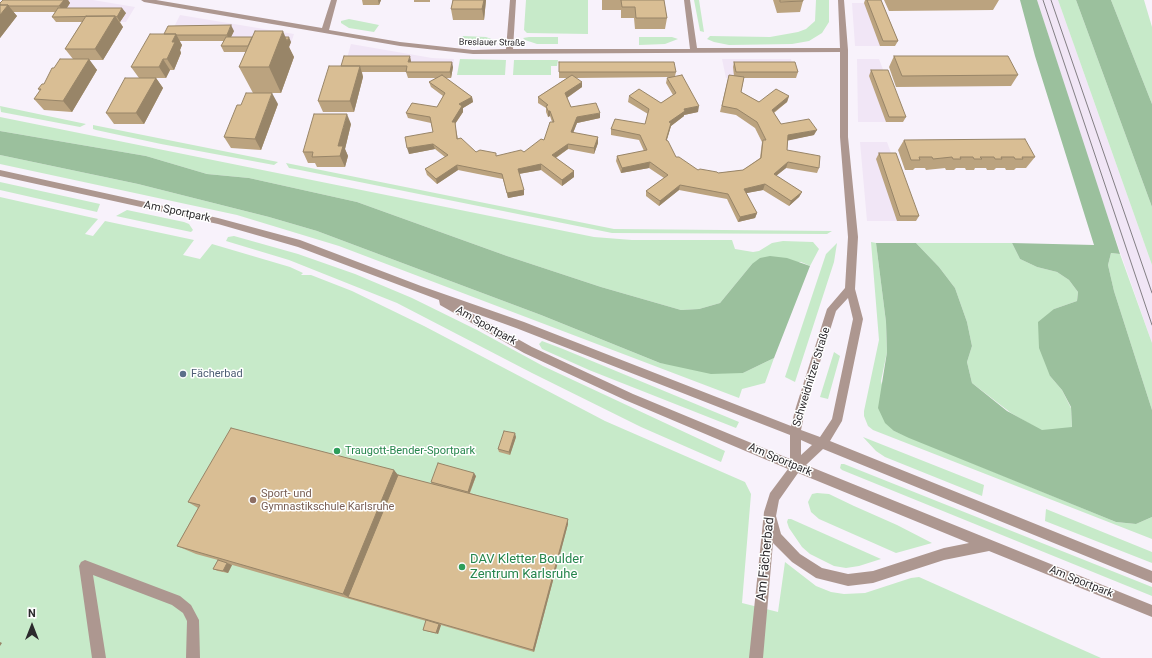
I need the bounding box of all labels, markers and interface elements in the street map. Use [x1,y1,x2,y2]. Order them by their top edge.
street label: Breslauer Straße [459,37,525,49]
street label: Am Sportpark [143,199,211,225]
street label: Am Sportpark [453,304,519,348]
street label: Schweidnitzer Straße [791,326,833,428]
place label: Fächerbad [191,367,243,381]
marker: Fächerbad [178,369,188,379]
street label: Am Sportpark [746,441,814,479]
place label: Traugott-Bender-Sportpark [345,444,475,458]
marker: Traugott-Bender-Sportpark [332,446,342,456]
place label: Sport- und Gymnastikschule Karlsruhe [261,487,394,513]
marker: Sport- und Gymnastikschule Karlsruhe [248,495,258,505]
street label: Am Fächerbad [754,516,778,602]
place label: DAV Kletter Boulder Zentrum Karlsruhe [470,552,584,583]
marker: DAV Kletter Boulder Zentrum Karlsruhe [457,562,467,572]
street label: Am Sportpark [1047,563,1115,601]
north arrow [12,606,52,646]
text: N [28,607,36,620]

